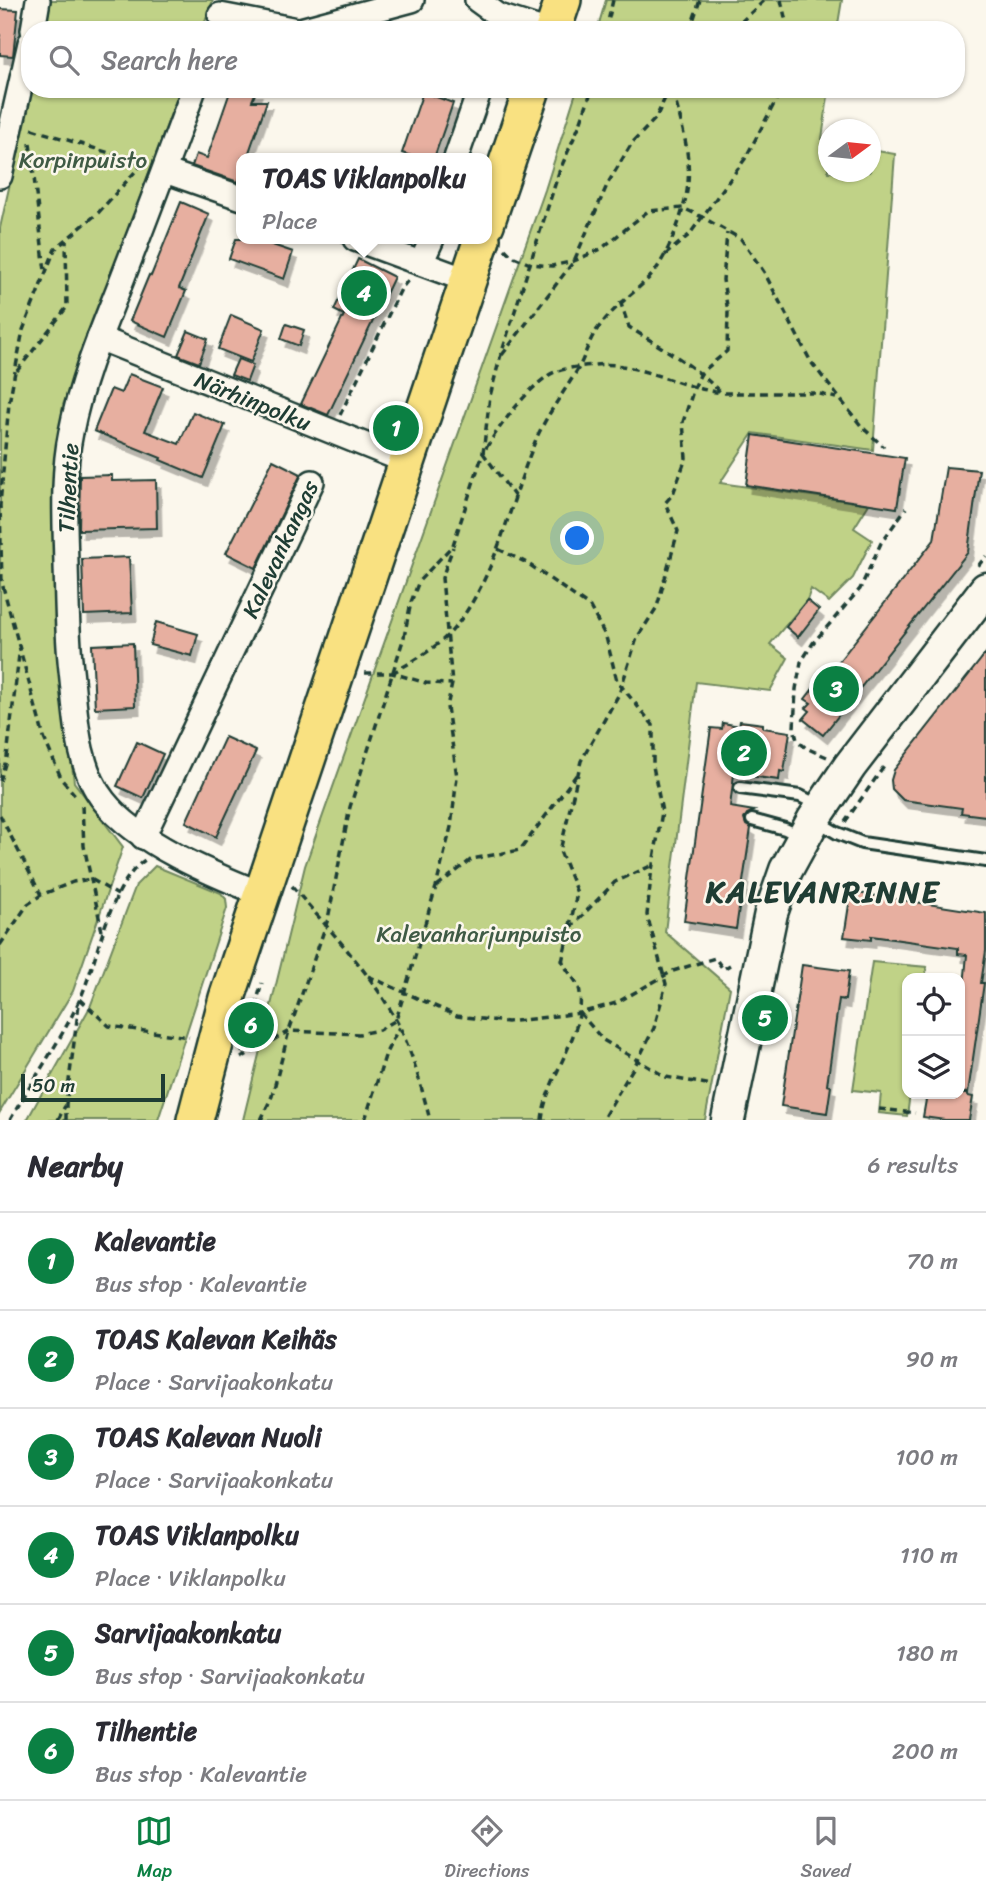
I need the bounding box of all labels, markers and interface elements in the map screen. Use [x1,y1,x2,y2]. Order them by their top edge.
search box [21,21,965,98]
text: Search here [101,37,238,83]
icon: search [45,41,83,79]
north arrow [818,119,881,182]
park label: Korpinpuisto [19,140,148,181]
popup [236,153,492,244]
text: TOAS Viklanpolku [262,155,466,201]
text: Place [262,201,317,242]
pin: 4 [341,267,387,319]
street label: Närhinpolku [188,359,317,443]
pin: 1 [373,402,419,454]
street label: Tilhentie [46,442,91,534]
street label: Kalevankangas [230,473,331,625]
your location [560,521,594,555]
pin: 3 [813,663,859,715]
pin: 2 [721,727,767,779]
district label: KALEVANRINNE [705,865,941,919]
park label: Kalevanharjunpuisto [376,914,582,955]
map controls [902,973,965,1099]
button: locate [902,973,965,1036]
pin: 5 [742,992,788,1044]
pin: 6 [228,999,274,1051]
button: layers [902,1036,965,1099]
text: 50 m [32,1069,75,1102]
scale bar [21,1071,164,1103]
text: Nearby [28,1139,123,1193]
text: 6 results [868,1145,958,1186]
text: Kalevantie [95,1218,216,1264]
text: 1 [46,1241,56,1282]
text: 70 m [907,1241,958,1282]
text: Bus stop · Kalevantie [95,1264,307,1305]
text: TOAS Kalevan Keihäs [95,1316,337,1362]
text: 2 [44,1339,58,1380]
text: 90 m [906,1339,958,1380]
text: Place · Sarvijaakonkatu [95,1362,333,1403]
text: TOAS Kalevan Nuoli [95,1414,322,1460]
text: 3 [45,1437,57,1478]
text: 100 m [895,1437,958,1478]
text: Place · Sarvijaakonkatu [95,1460,333,1501]
text: TOAS Viklanpolku [95,1512,299,1558]
text: 4 [44,1535,58,1576]
text: 110 m [900,1535,958,1576]
text: Place · Viklanpolku [95,1558,286,1599]
text: Sarvijaakonkatu [95,1610,281,1656]
text: 5 [44,1633,58,1674]
text: 180 m [896,1633,958,1674]
text: Bus stop · Sarvijaakonkatu [95,1656,365,1697]
text: Tilhentie [95,1708,197,1754]
text: 6 [44,1731,58,1772]
text: 200 m [892,1731,958,1772]
text: Bus stop · Kalevantie [95,1754,307,1795]
tab: Map [135,1812,173,1887]
tab: Directions [444,1812,530,1887]
tab: Saved [800,1812,851,1887]

